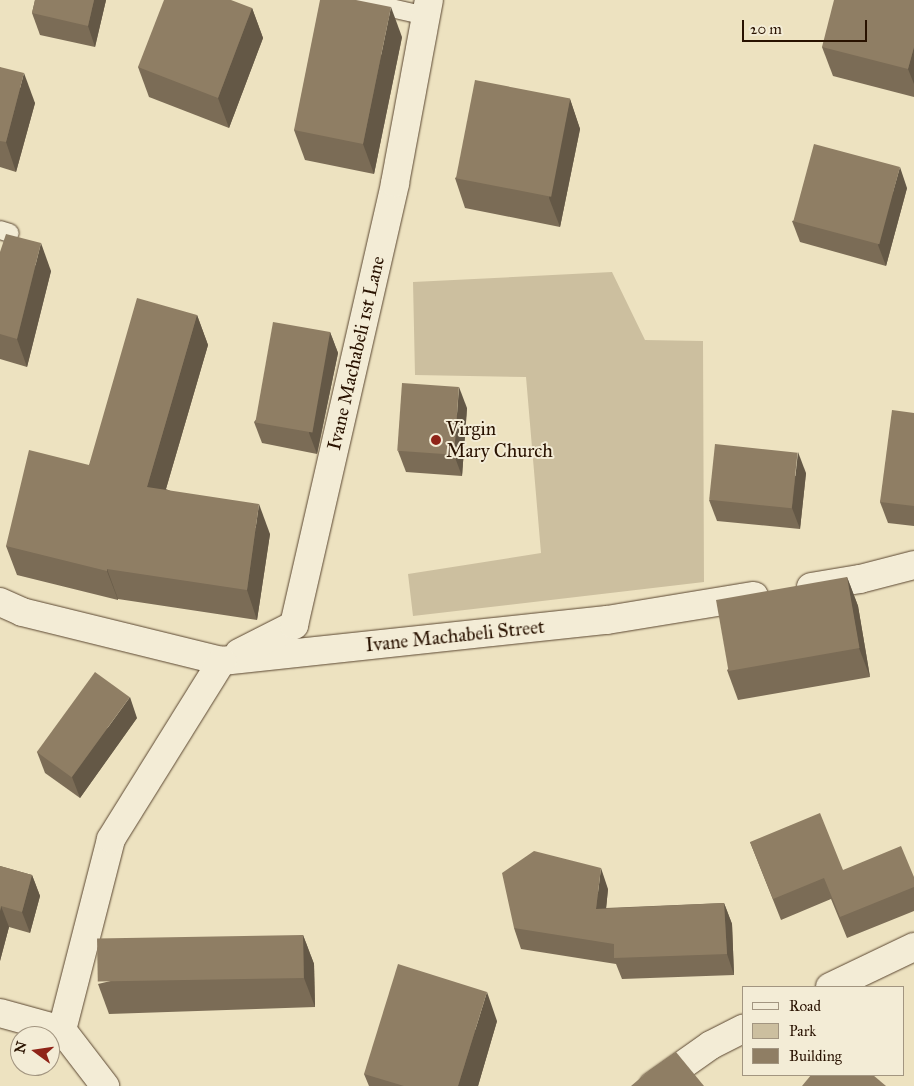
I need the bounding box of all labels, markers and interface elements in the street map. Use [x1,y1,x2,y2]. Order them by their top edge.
scale bar [744,10,869,42]
text: 20 m [750,20,782,38]
street label: Ivane Machabeli 1st Lane [323,254,389,452]
place label: Virgin Mary Church [446,418,553,462]
marker: Virgin Mary Church [430,434,442,446]
street label: Ivane Machabeli Street [364,615,546,657]
legend [742,986,904,1076]
text: Road [789,997,821,1015]
text: Park [789,1022,816,1040]
north arrow [10,1026,60,1076]
text: N [11,1040,31,1055]
text: Building [789,1047,842,1065]

